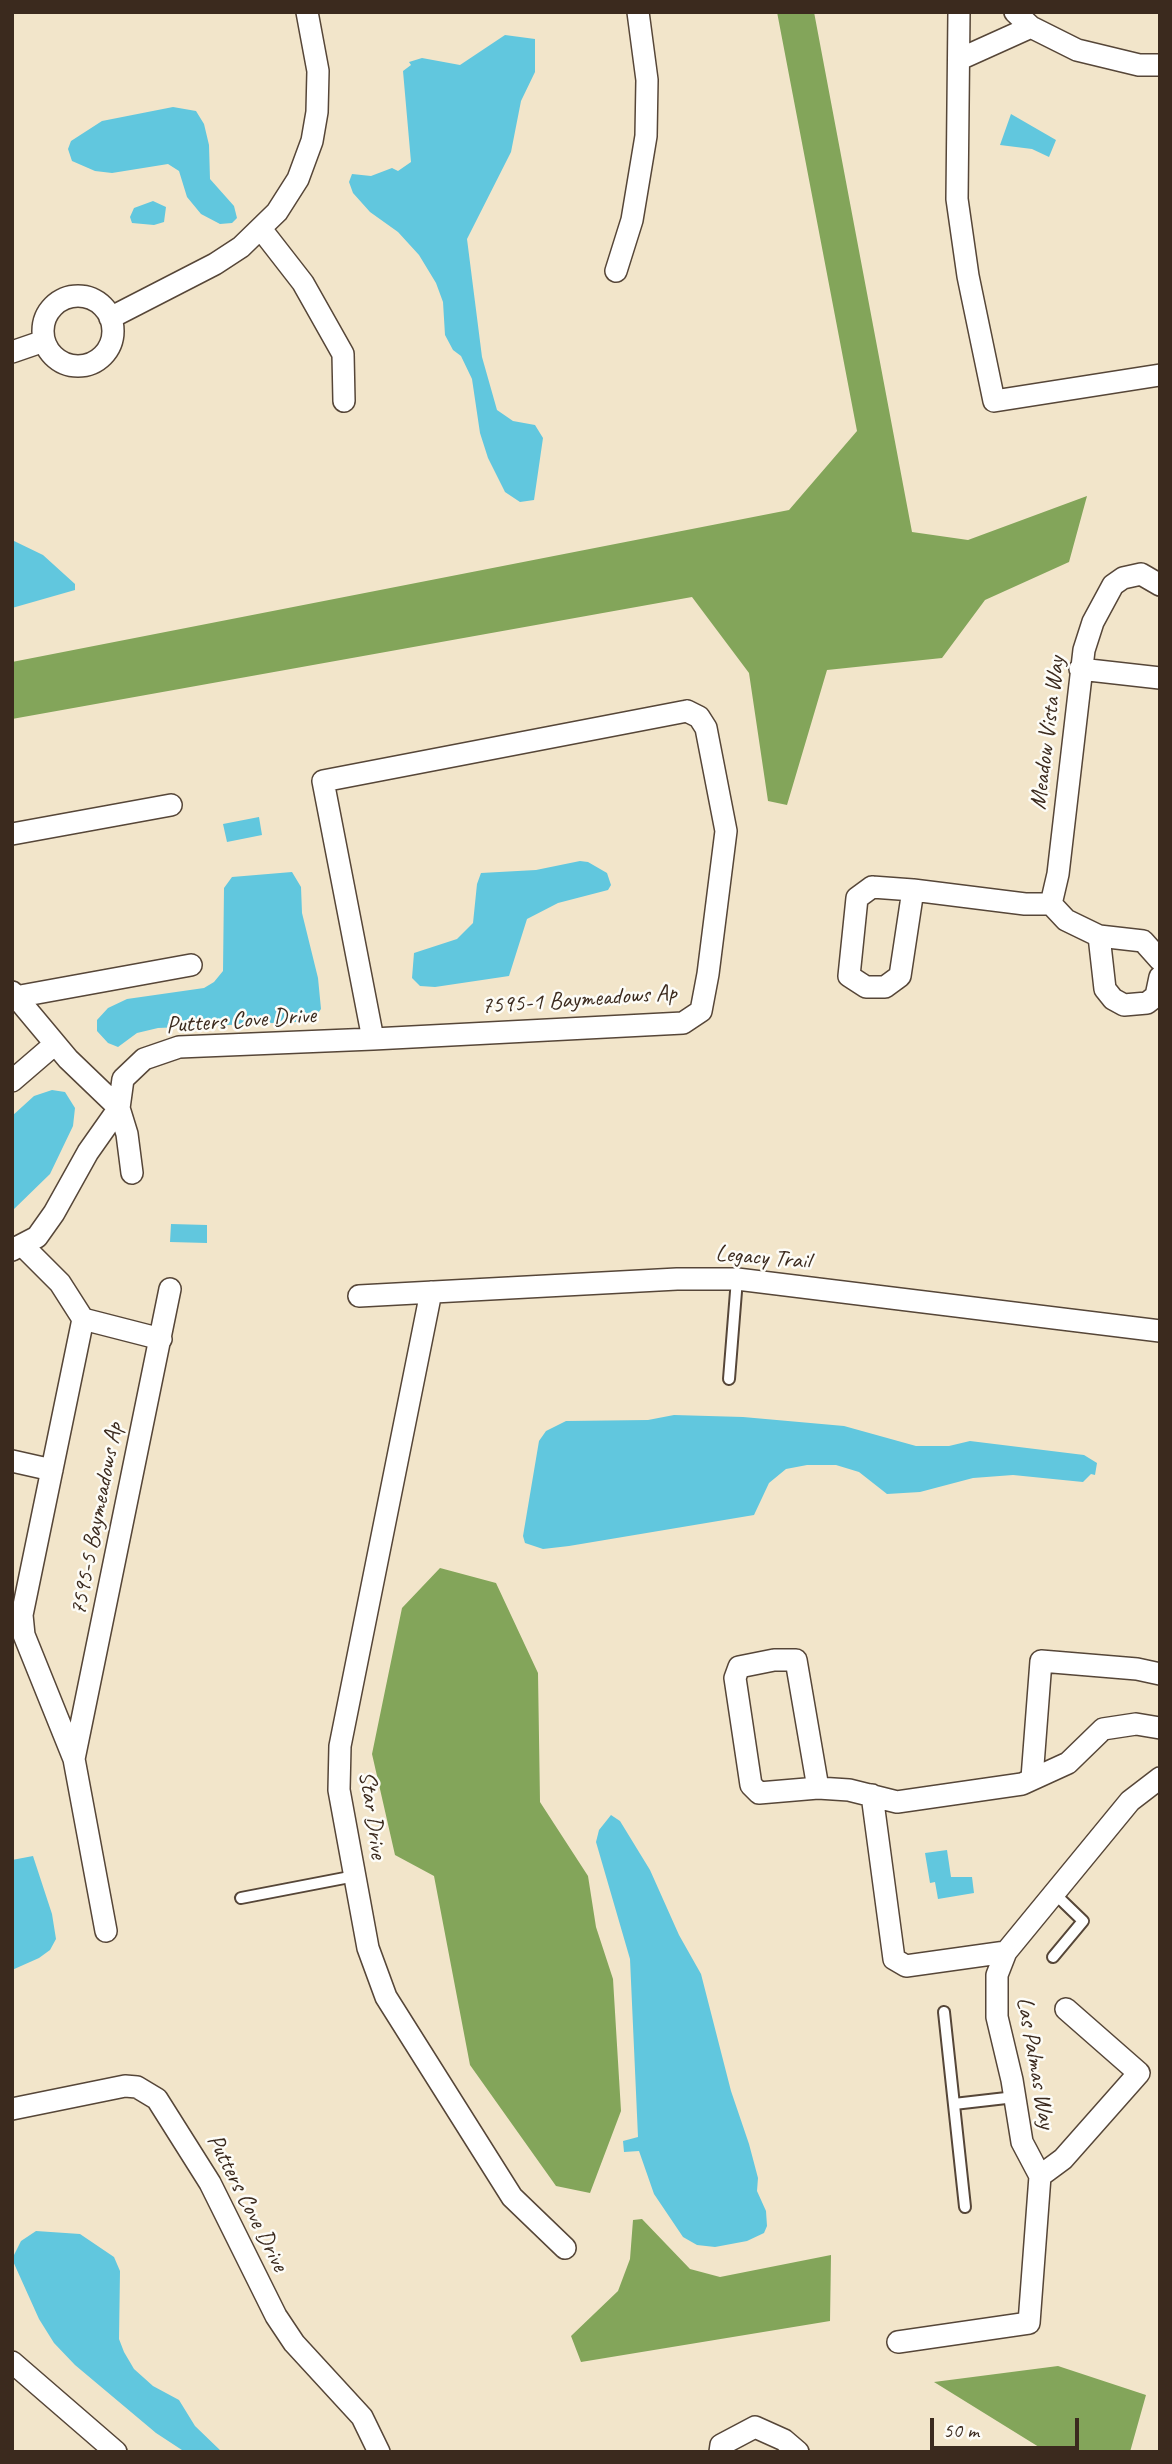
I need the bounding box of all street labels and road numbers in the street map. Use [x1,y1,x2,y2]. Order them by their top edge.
street label: Meadow Vista Way [1024,655,1072,811]
street label: 7595-1 Baymeadows Ap [480,979,678,1021]
street label: Putters Cove Drive [165,1001,317,1041]
street label: Legacy Trail [714,1240,812,1276]
street label: 7595-5 Baymeadows Ap [64,1420,130,1618]
street label: Star Drive [352,1769,392,1861]
street label: Las Palmas Way [1009,1995,1061,2131]
street label: Putters Cove Drive [200,2130,294,2276]

